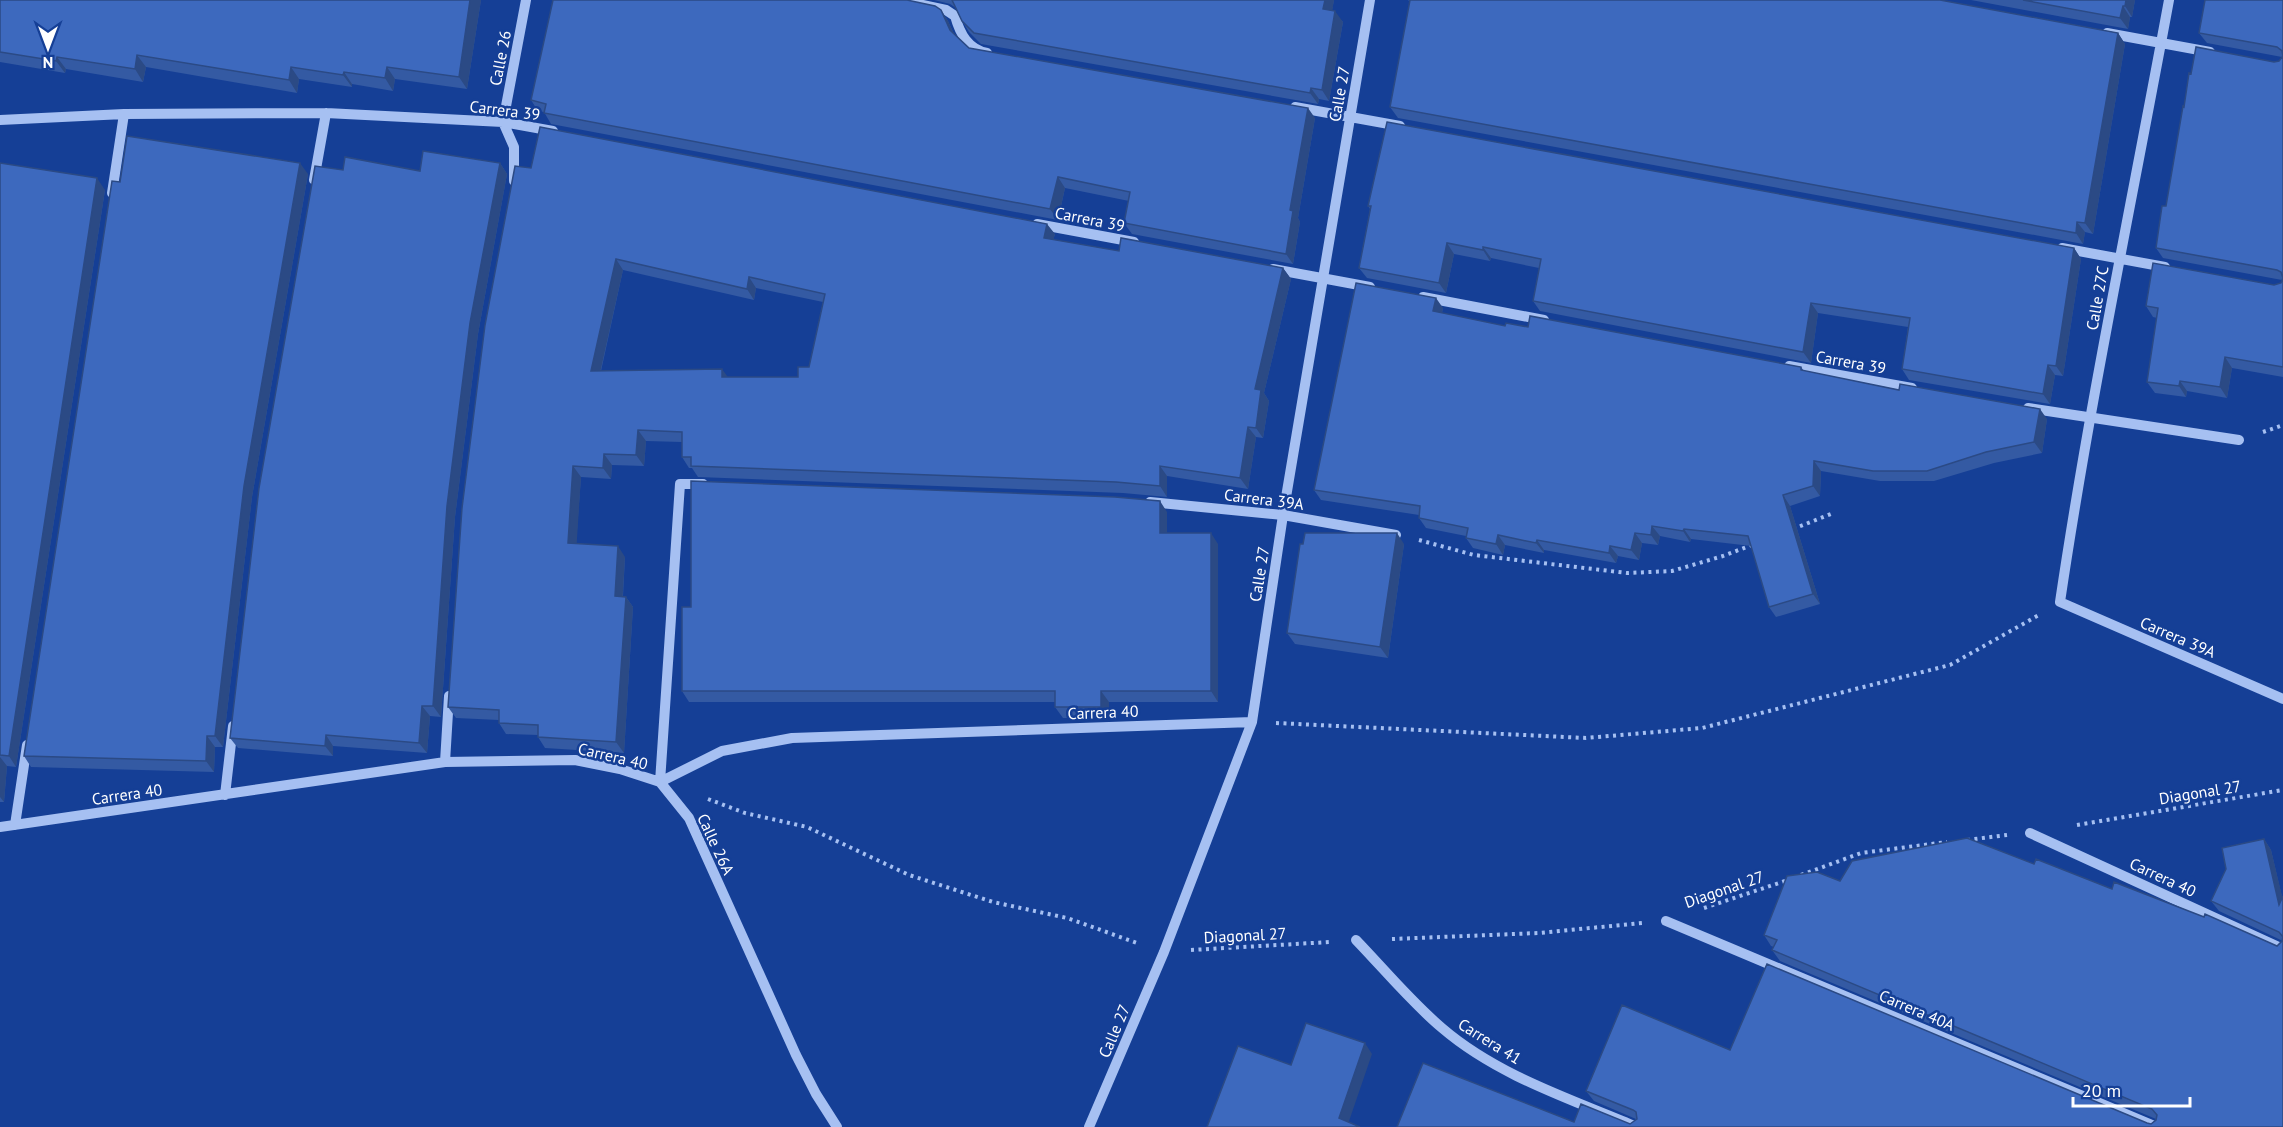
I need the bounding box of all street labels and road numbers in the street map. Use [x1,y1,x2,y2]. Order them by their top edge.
street label: Calle 26 [485,29,515,87]
street label: Calle 27 [1324,65,1354,123]
street label: Carrera 39 [469,96,541,124]
street label: Carrera 39 [1053,202,1127,236]
street label: Calle 27C [2082,264,2112,332]
street label: Carrera 39 [1814,346,1888,378]
street label: Carrera 39A [1223,484,1306,514]
street label: Calle 27 [1245,545,1273,603]
street label: Carrera 39A [2137,612,2219,662]
street label: Carrera 40 [1067,701,1139,723]
street label: Carrera 40 [576,738,650,774]
street label: Diagonal 27 [2157,776,2243,808]
street label: Carrera 40 [91,779,164,809]
street label: Calle 26A [693,810,739,878]
street label: Carrera 40 [2127,853,2200,901]
street label: Diagonal 27 [1682,866,1766,912]
street label: Diagonal 27 [1203,923,1287,947]
street label: Carrera 40A [1876,985,1958,1035]
street label: Calle 27 [1094,1001,1134,1061]
street label: Carrera 41 [1455,1014,1525,1068]

